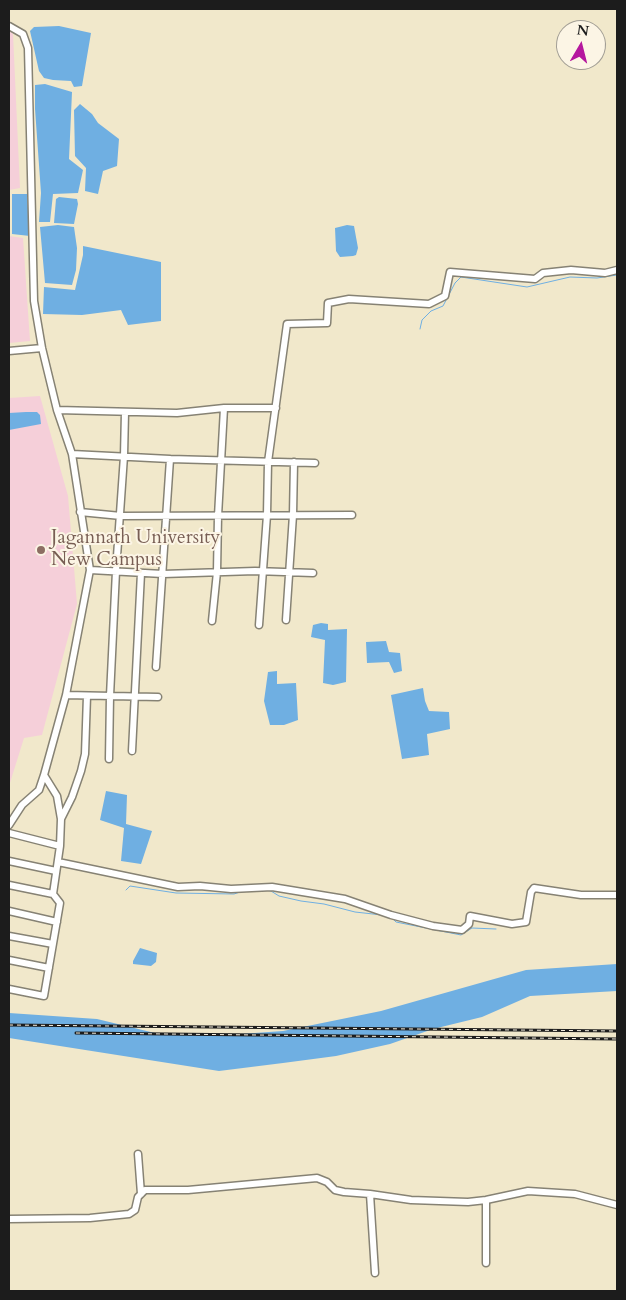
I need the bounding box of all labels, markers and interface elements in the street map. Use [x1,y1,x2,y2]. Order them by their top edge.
north arrow [556,20,606,70]
text: N [576,20,590,41]
place label: Jagannath University New Campus [51,528,220,572]
marker: Jagannath University New Campus [35,544,47,556]

